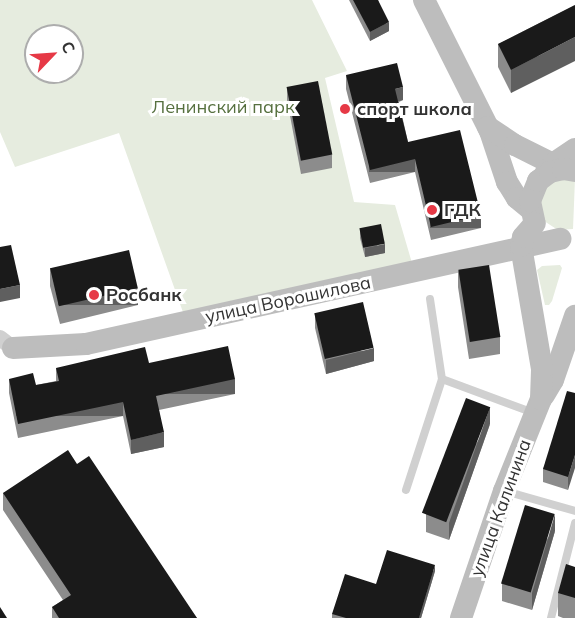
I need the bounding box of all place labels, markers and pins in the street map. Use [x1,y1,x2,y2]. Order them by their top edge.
place label: спорт школа [357,98,472,120]
marker: спорт школа [338,102,352,116]
place label: ГДК [444,199,481,221]
marker: ГДК [425,203,439,217]
place label: Росбанк [106,284,182,306]
marker: Росбанк [87,288,101,302]

